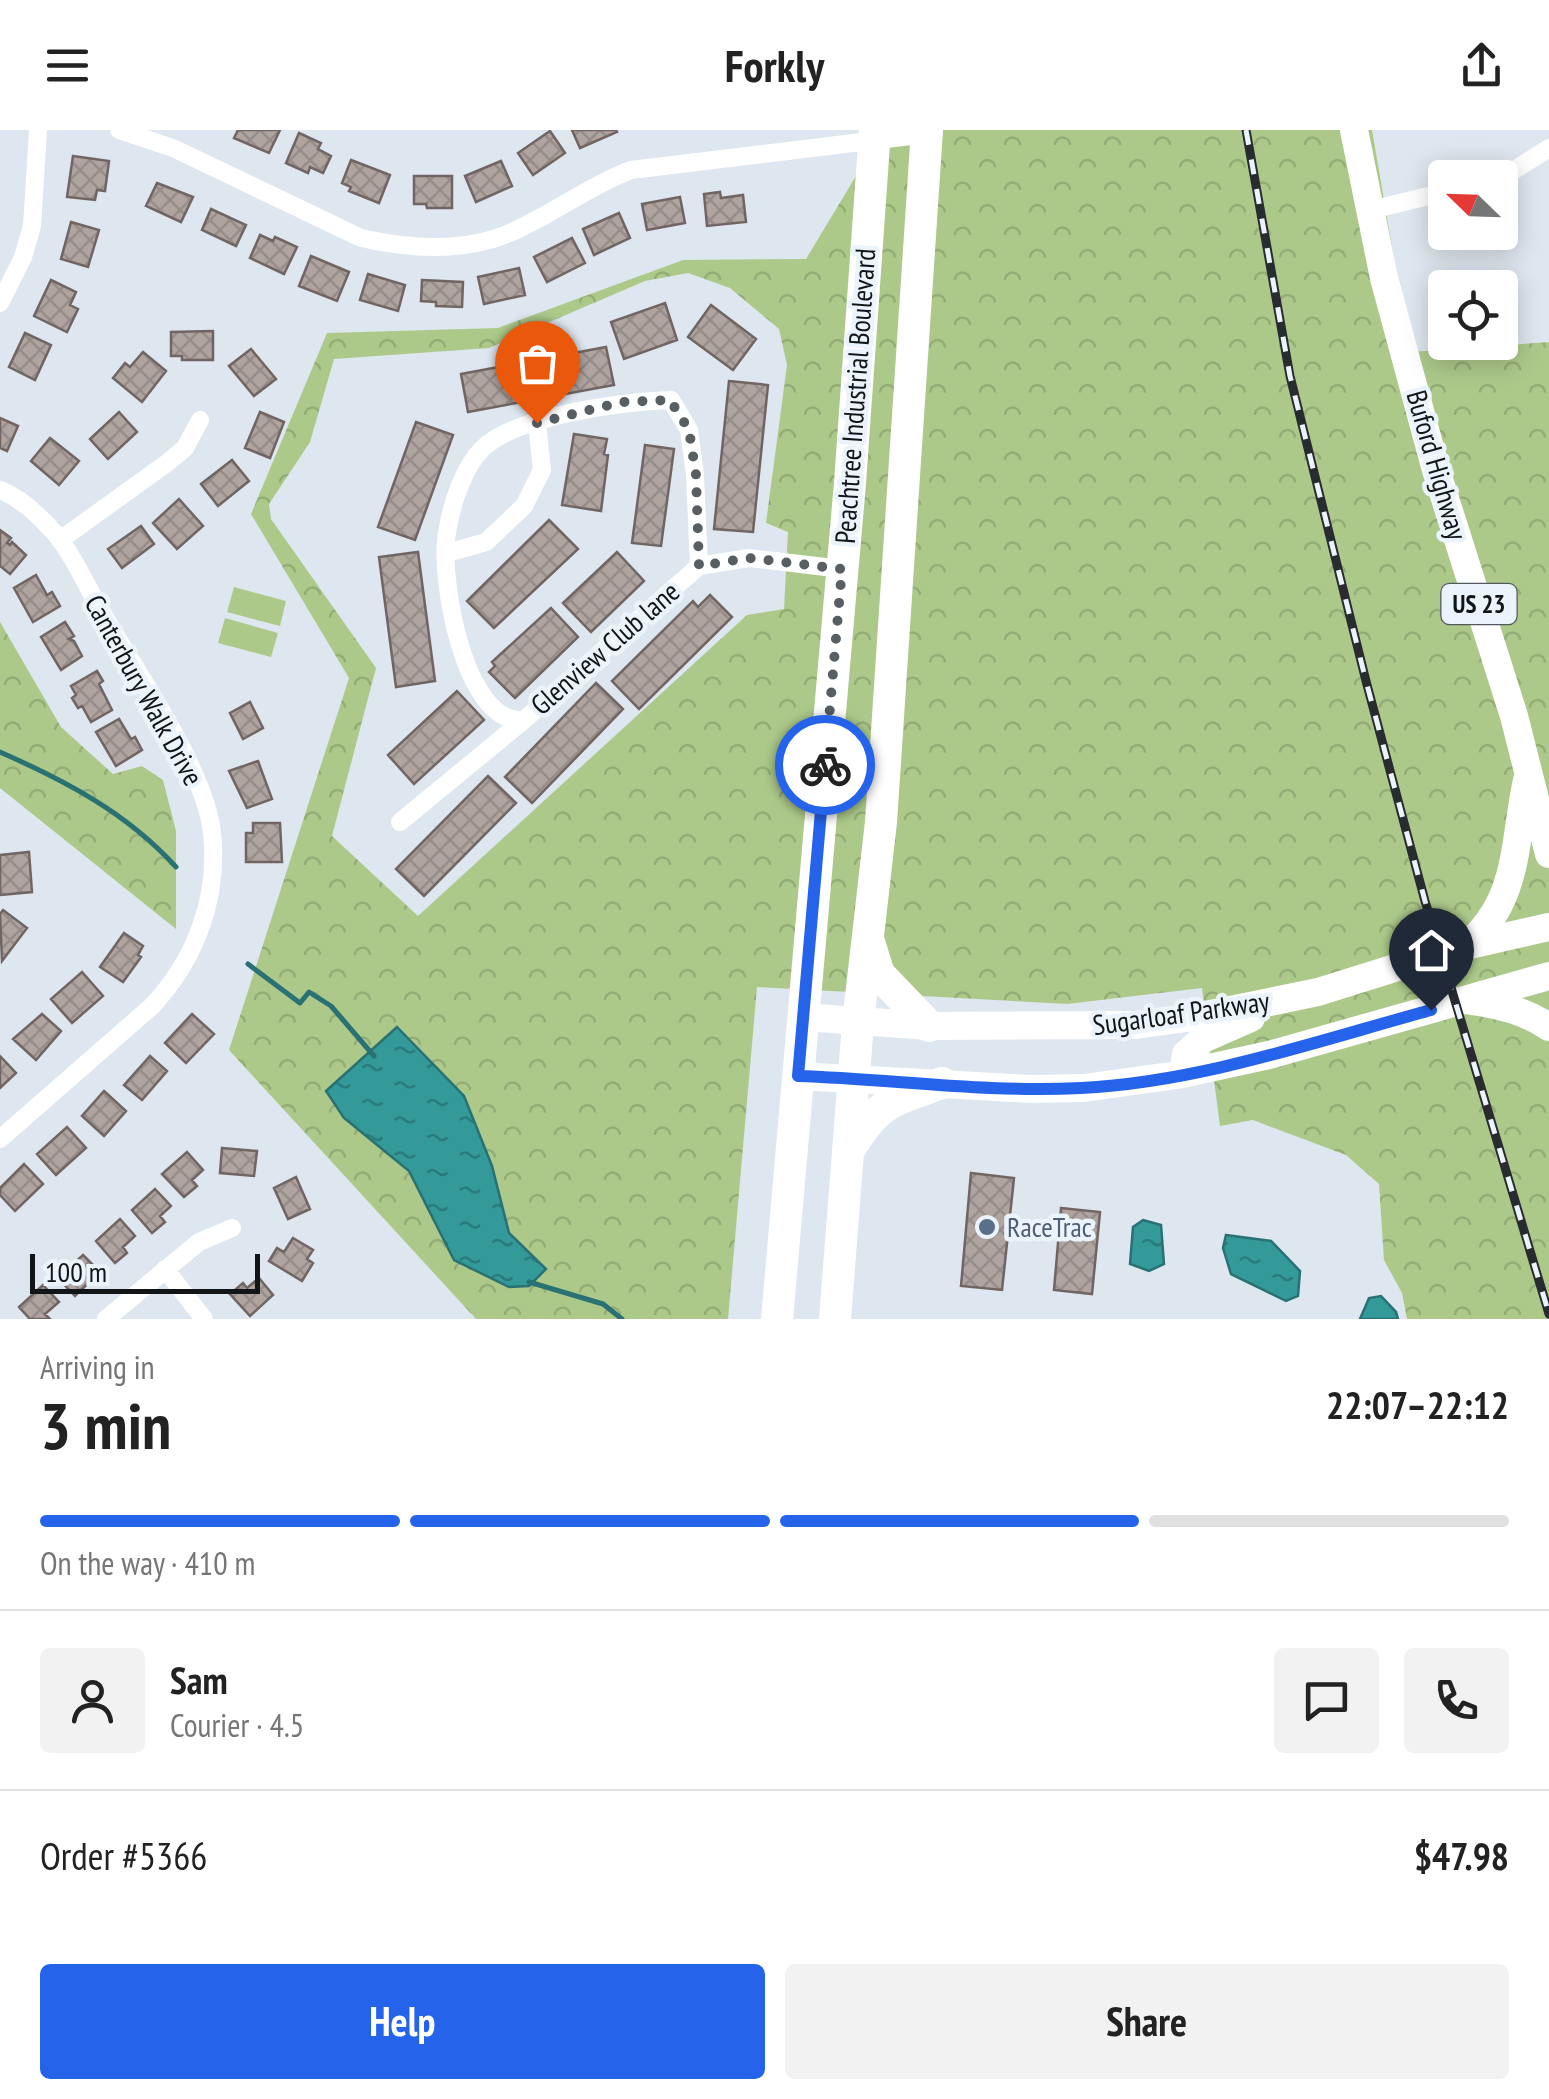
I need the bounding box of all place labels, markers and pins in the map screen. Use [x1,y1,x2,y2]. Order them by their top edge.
pin [495,321,580,424]
pin [1389,908,1474,1011]
place label: RaceTrac [1007,1208,1092,1245]
marker: RaceTrac [976,1216,998,1238]

